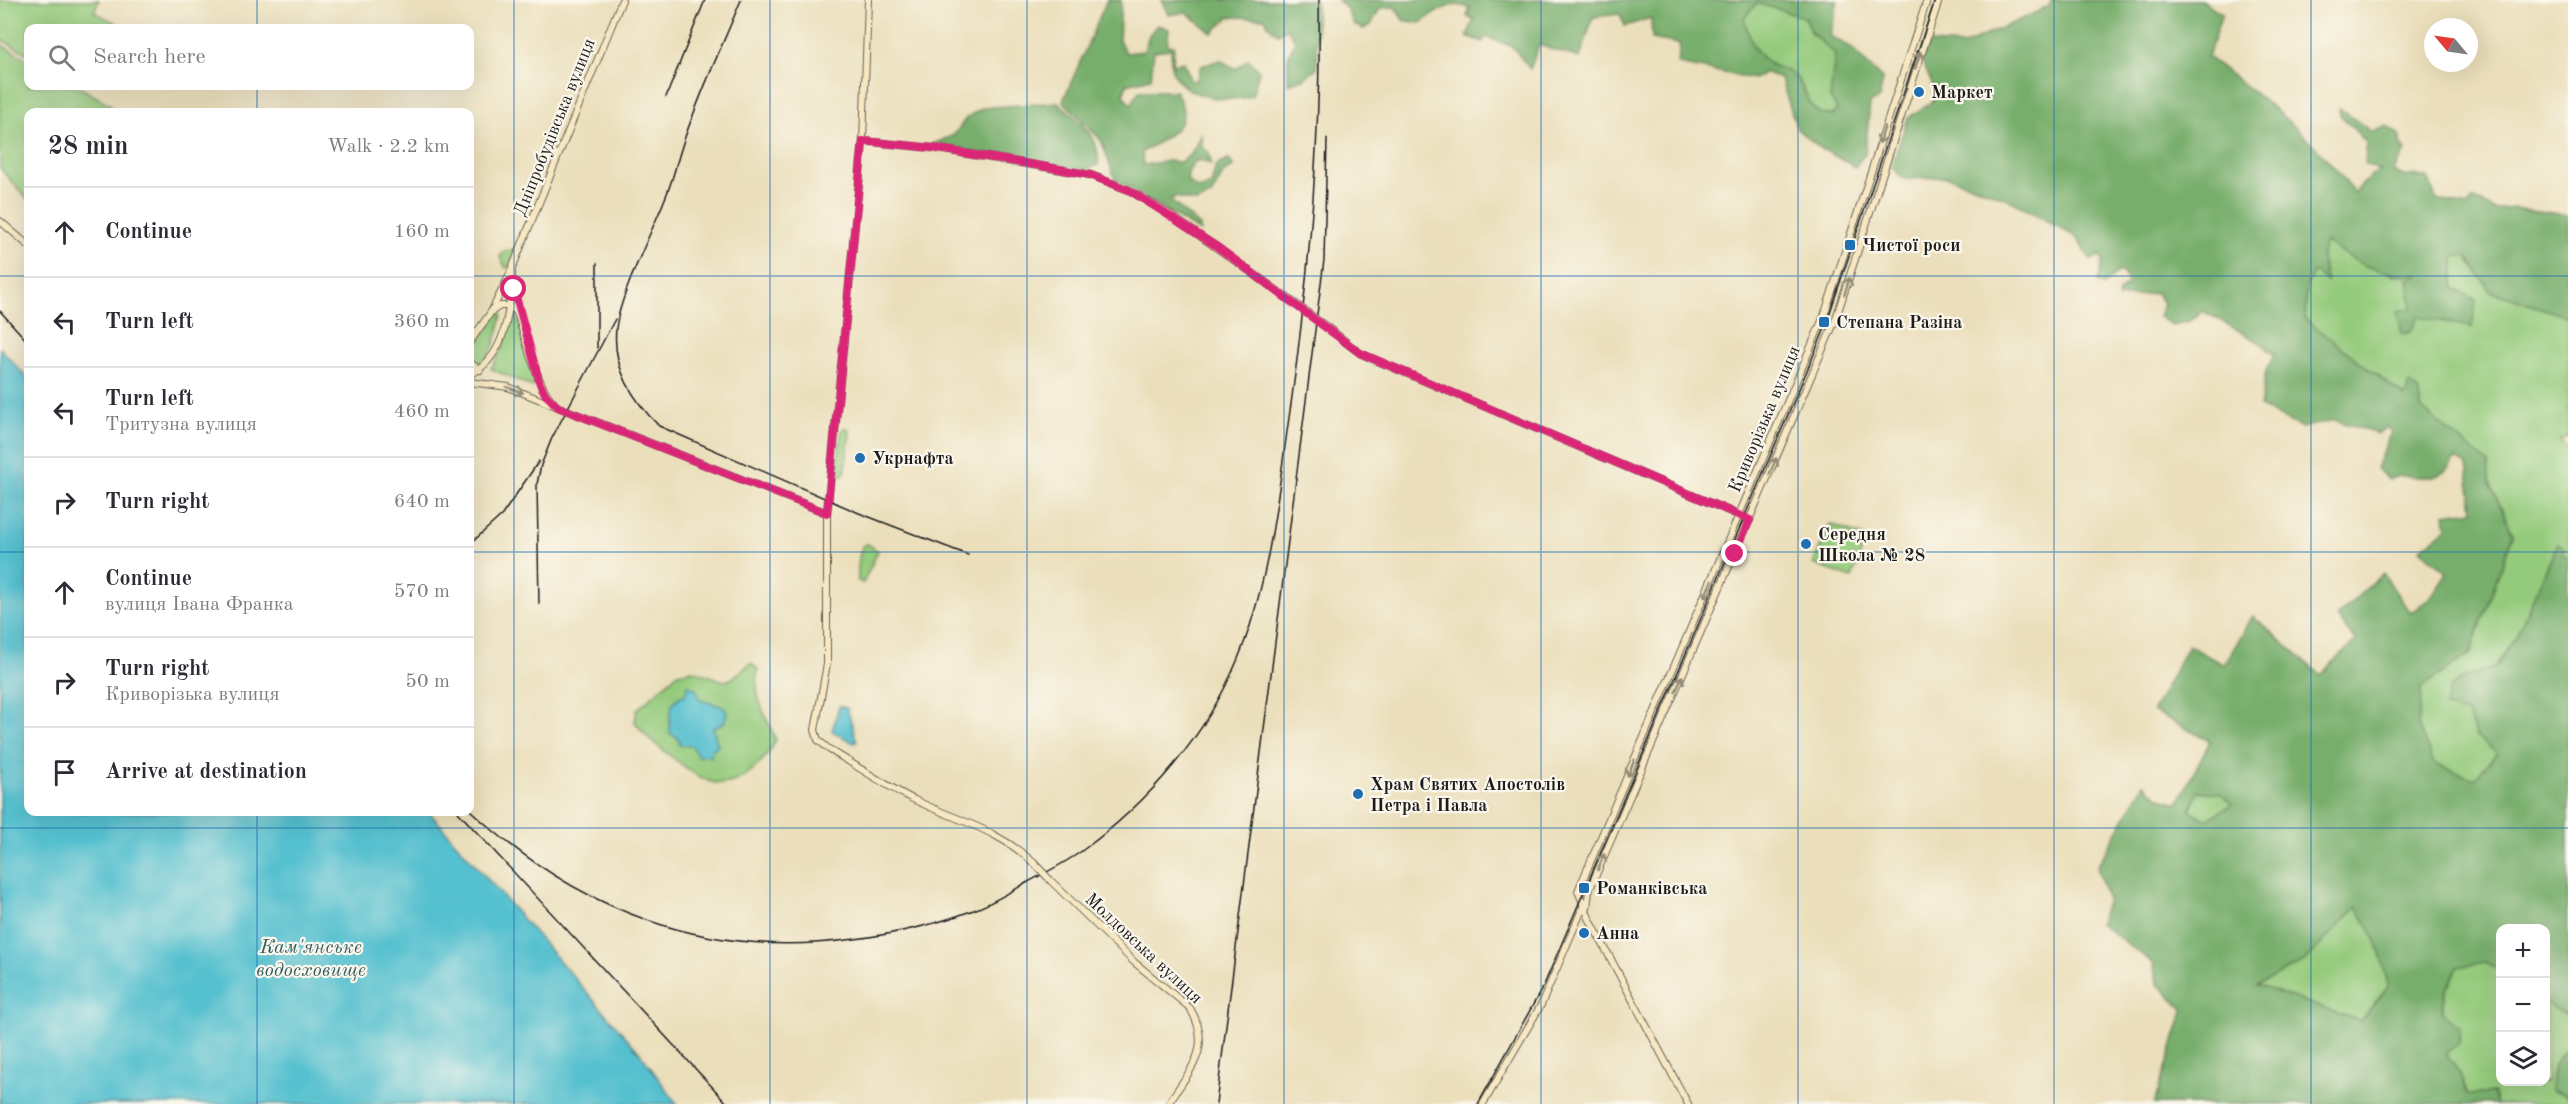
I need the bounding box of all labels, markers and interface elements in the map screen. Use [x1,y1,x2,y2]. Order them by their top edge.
north arrow [2424,18,2478,72]
search box [24,24,474,90]
street label: Дніпробудівська вулиця [511,36,599,219]
icon: search [45,41,78,74]
text: Search here [93,46,206,68]
one-way arrow [1913,51,1924,70]
place label: Маркет [1931,84,1993,102]
marker: Маркет [1912,85,1926,99]
one-way arrow [1876,125,1887,144]
text: 28 min [48,134,128,160]
text: Walk · 2.2 km [327,137,450,157]
icon: ahead [48,216,81,249]
text: Continue [105,221,192,243]
text: 160 m [394,222,450,242]
place label: Чистої роси [1862,237,1961,255]
marker: Чистої роси [1843,238,1857,252]
route start [500,275,526,301]
one-way arrow [1842,276,1853,295]
icon: left [48,306,81,339]
text: Turn left [105,311,194,333]
text: 360 m [394,312,450,332]
place label: Степана Разіна [1836,314,1962,332]
marker: Степана Разіна [1817,315,1831,329]
street label: Криворізька вулиця [1726,343,1804,495]
one-way arrow [505,385,524,396]
text: Turn left [105,388,194,410]
icon: left [48,396,81,429]
text: 460 m [394,402,450,422]
text: Тритузна вулиця [105,415,257,435]
place label: Укрнафта [872,450,954,469]
marker: Укрнафта [853,451,867,465]
one-way arrow [1768,457,1779,476]
icon: right [48,486,81,519]
text: Turn right [105,491,209,513]
text: 640 m [394,492,450,512]
place label: Середня Школа № 28 [1818,526,1925,565]
marker: Середня Школа № 28 [1799,537,1813,551]
route end [1721,540,1747,566]
text: Continue [105,568,192,590]
icon: ahead [48,576,81,609]
one-way arrow [1702,579,1713,597]
text: 570 m [394,582,450,602]
text: вулиця Івана Франка [105,595,294,615]
text: Turn right [105,658,209,680]
icon: right [48,666,81,699]
text: 50 m [405,672,450,692]
one-way arrow [1674,675,1685,693]
text: Криворізька вулиця [105,685,280,705]
icon: arrive [48,756,81,789]
one-way arrow [1625,758,1636,777]
text: Arrive at destination [105,761,307,783]
place label: Храм Святих Апостолів Петра і Павла [1370,776,1565,815]
marker: Храм Святих Апостолів Петра і Павла [1351,787,1365,801]
one-way arrow [1596,854,1608,872]
place label: Романківська [1596,880,1707,898]
marker: Романківська [1577,881,1591,895]
street label: Молдовська вулиця [1081,890,1205,1007]
map controls [2496,924,2550,1086]
button: + [2496,924,2550,978]
place label: Анна [1596,925,1639,943]
marker: Анна [1577,926,1591,940]
water label: Кам'янське водосховище [256,938,366,981]
button: − [2496,978,2550,1032]
button: layers [2496,1032,2550,1086]

